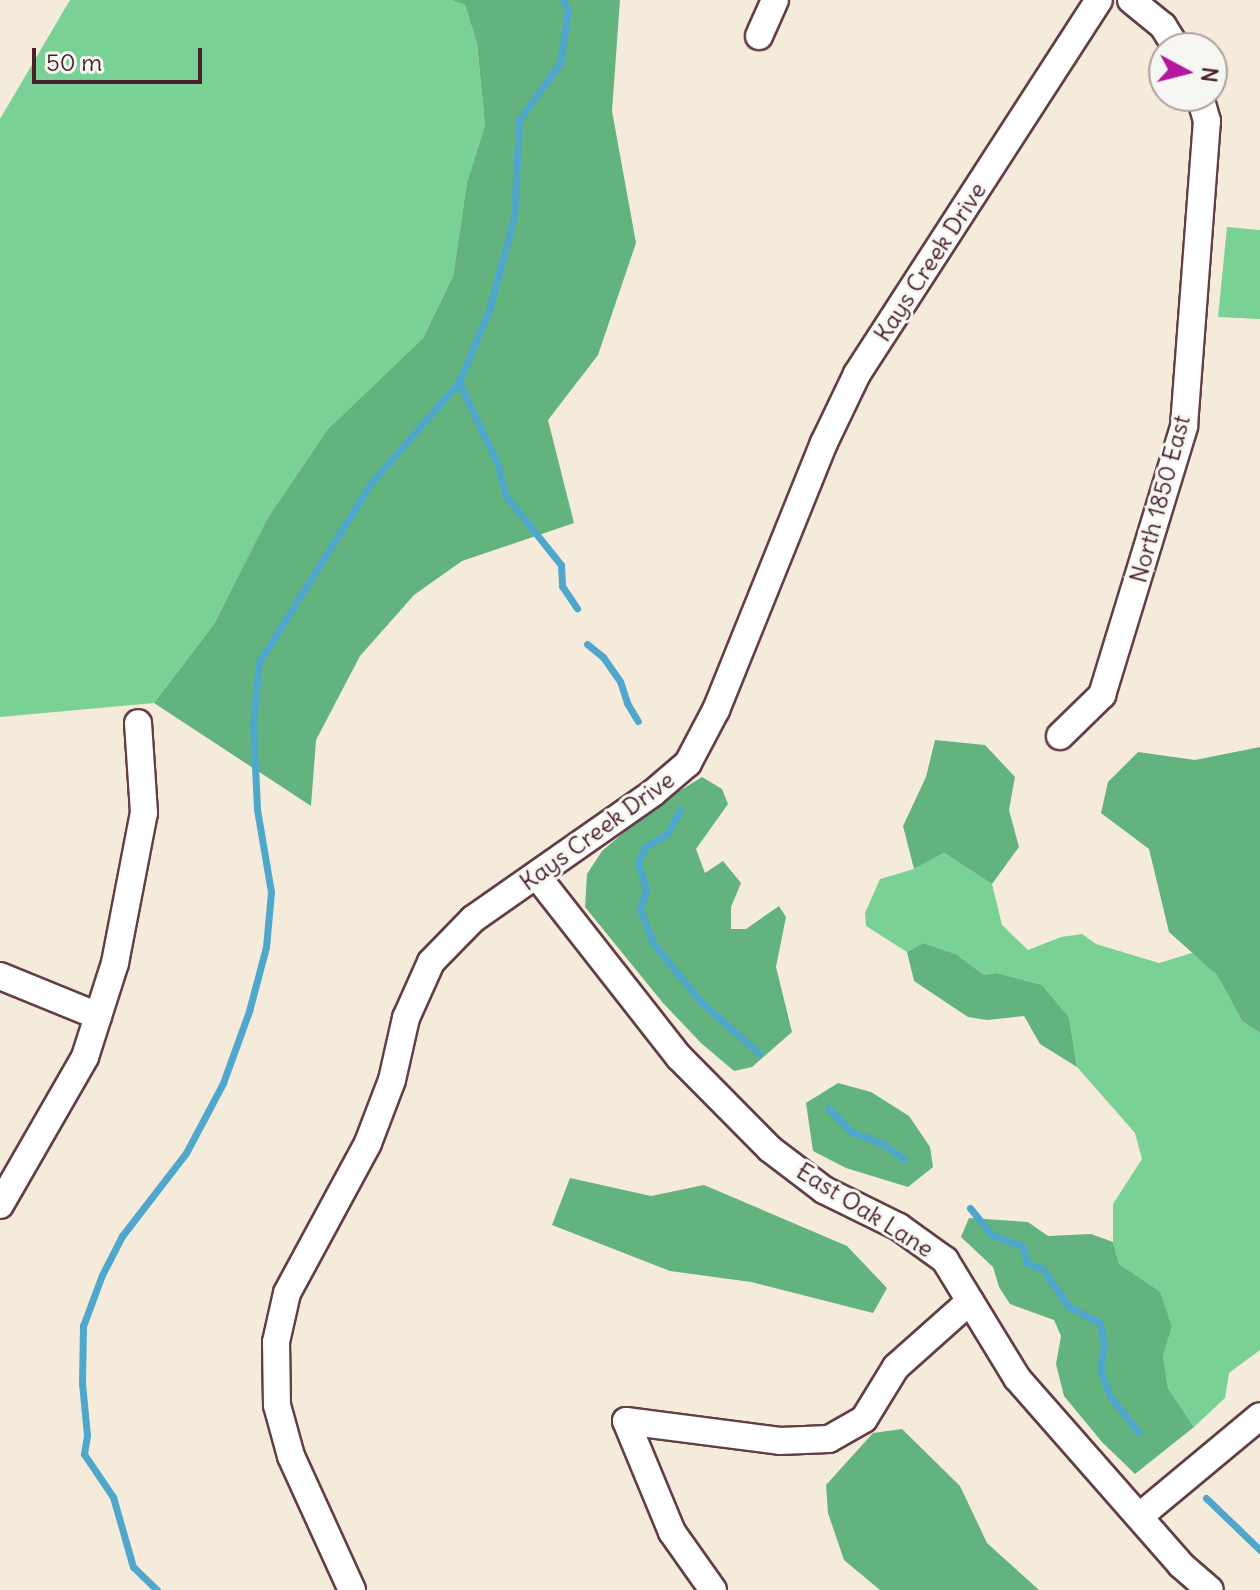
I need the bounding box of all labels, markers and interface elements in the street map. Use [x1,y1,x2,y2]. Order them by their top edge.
scale bar [36,32,206,82]
north arrow [1148,32,1228,112]
text: 50 m [46,47,102,77]
text: N [1195,65,1225,84]
street label: Kays Creek Drive [868,177,992,347]
street label: North 1850 East [1124,412,1196,586]
street label: Kays Creek Drive [514,765,680,897]
street label: East Oak Lane [791,1156,939,1264]

